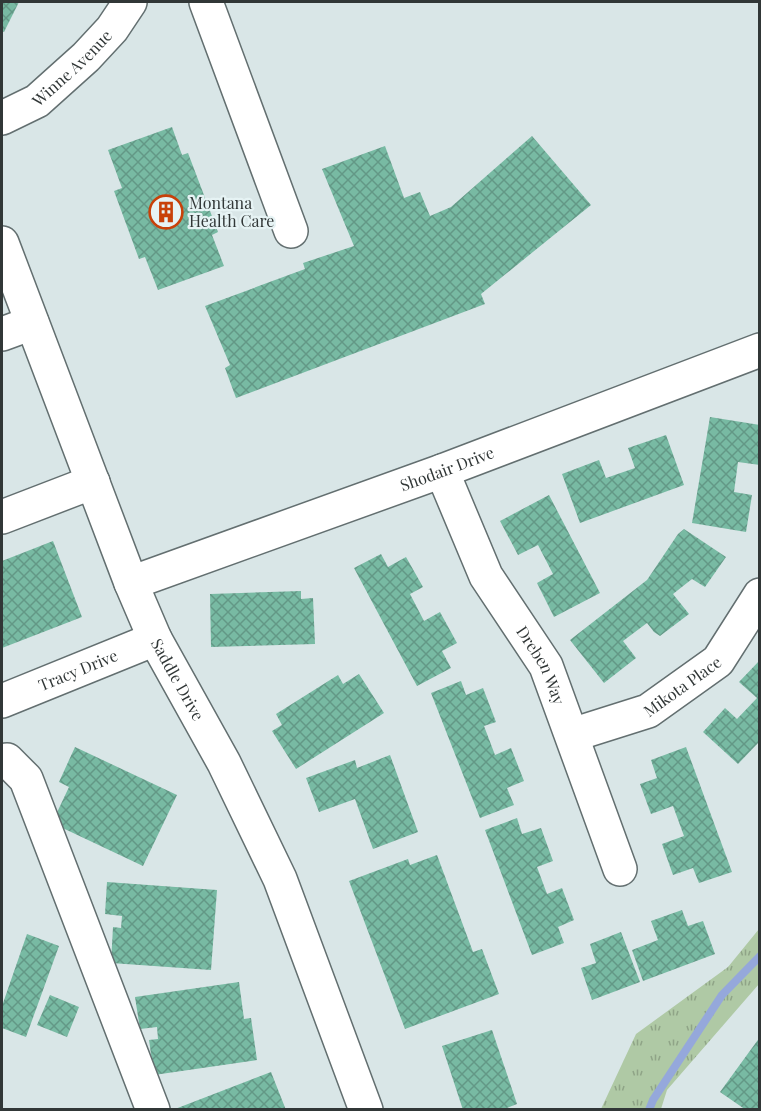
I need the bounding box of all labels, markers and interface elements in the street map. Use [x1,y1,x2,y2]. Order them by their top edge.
street label: Winne Avenue [27,25,116,111]
place label: Montana Health Care [189,192,274,231]
building icon: Montana Health Care [148,194,184,230]
street label: Shodair Drive [397,441,497,495]
street label: Dreben Way [512,621,570,707]
street label: Saddle Drive [147,634,209,724]
street label: Tracy Drive [35,644,121,695]
street label: Mikota Place [639,651,725,721]

